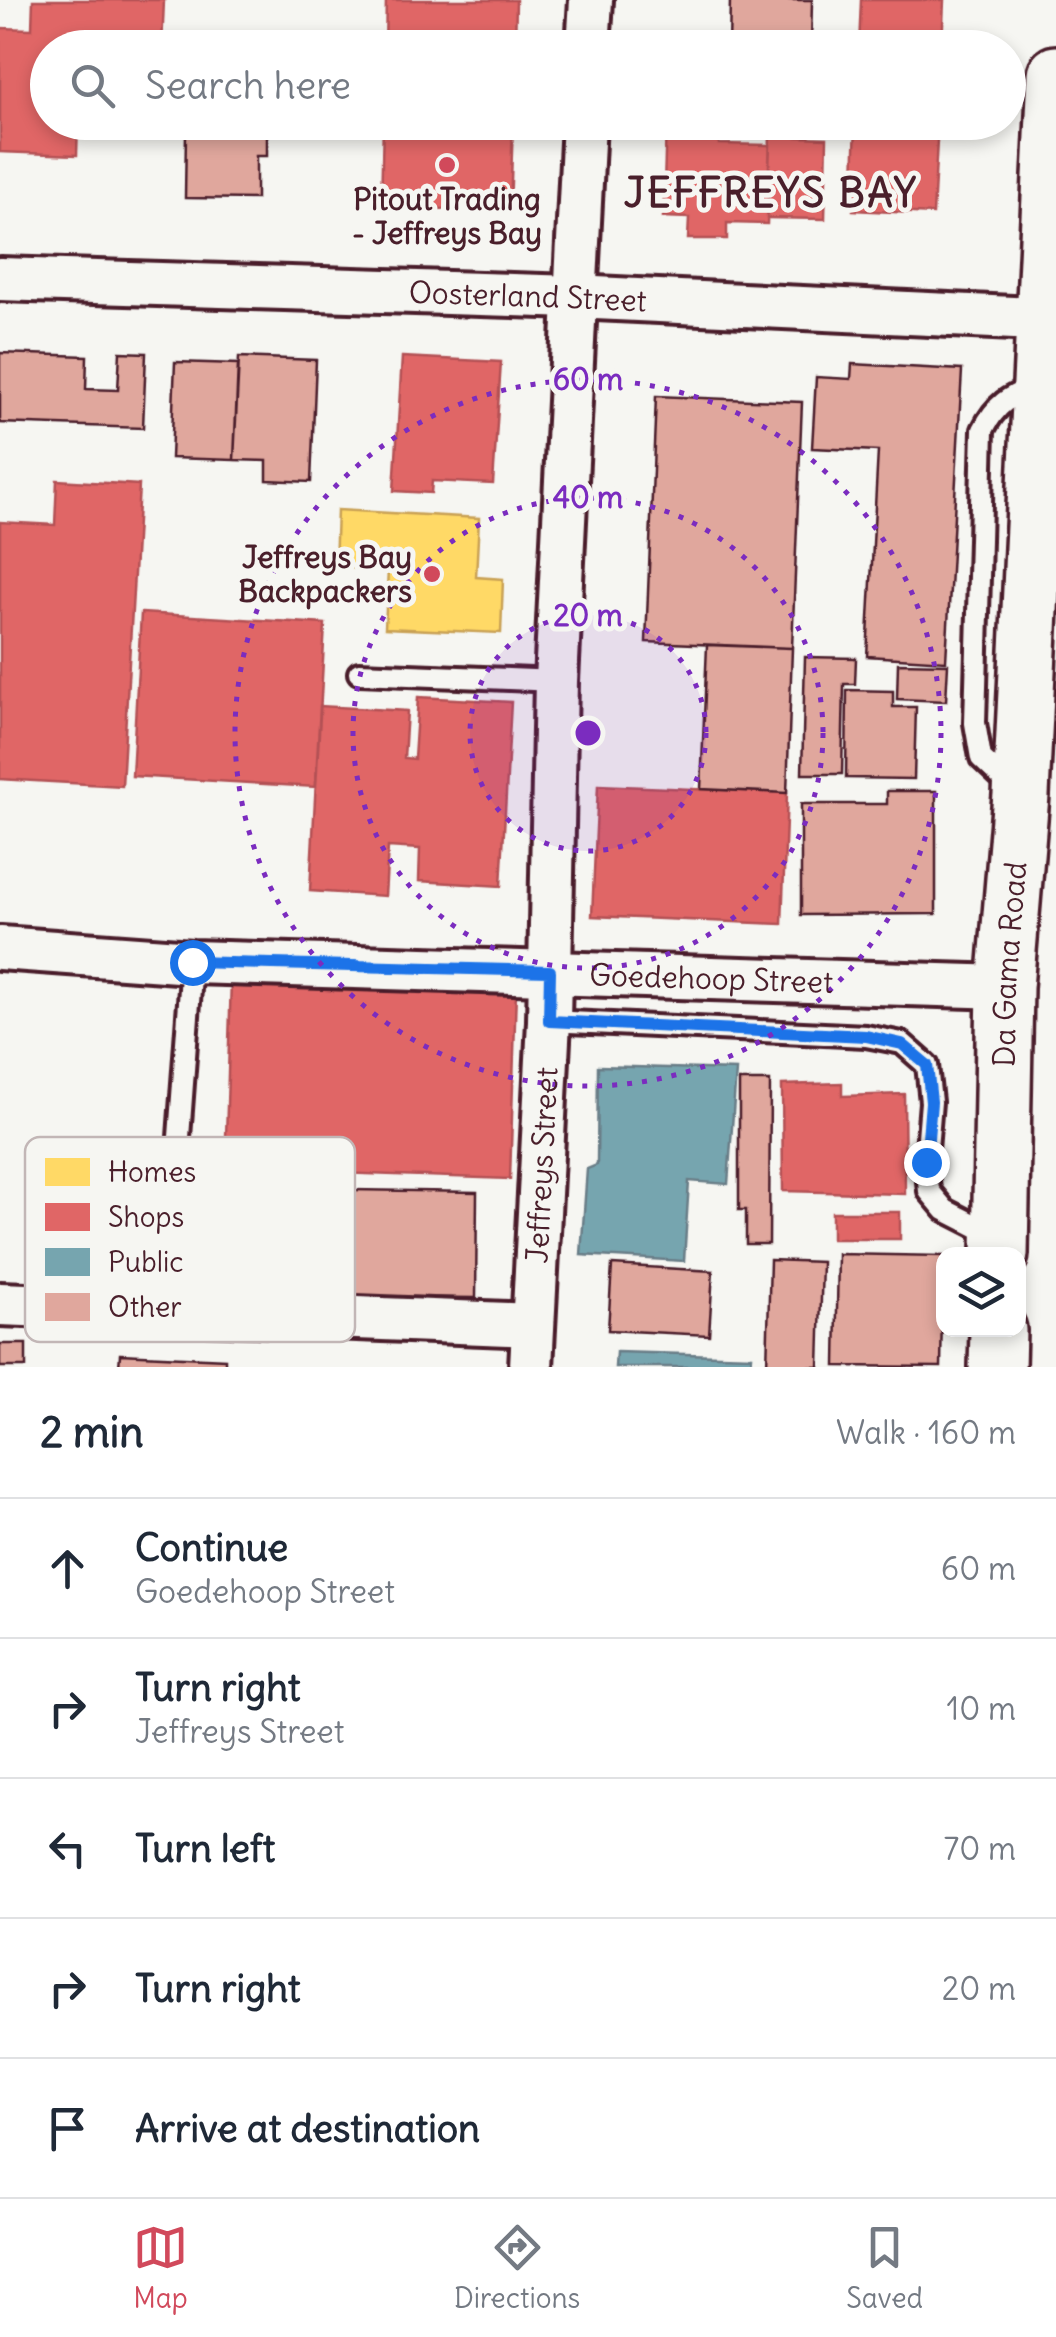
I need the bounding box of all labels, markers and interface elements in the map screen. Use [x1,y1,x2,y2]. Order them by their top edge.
search box [30,30,1026,140]
icon: search [65,58,120,113]
text: Search here [145,62,351,109]
marker: Pitout Trading - Jeffreys Bay [436,154,458,176]
district label: JEFFREYS BAY [624,168,918,218]
place label: Pitout Trading - Jeffreys Bay [352,180,542,252]
street label: Oosterland Street [408,273,648,319]
text: 60 m [553,360,623,398]
text: 40 m [553,478,623,516]
place label: Jeffreys Bay Backpackers [238,538,412,610]
marker: Jeffreys Bay Backpackers [421,563,443,585]
text: 20 m [553,596,623,634]
centre of rings [570,715,606,751]
street label: Da Gama Road [985,860,1034,1067]
route start [170,940,216,986]
street label: Goedehoop Street [589,955,834,1001]
street label: Jeffreys Street [517,1066,566,1264]
legend [25,1137,355,1342]
route end [904,1140,950,1186]
text: Homes [108,1154,196,1190]
text: Shops [108,1199,184,1235]
text: Public [108,1244,183,1280]
map controls [936,1247,1026,1337]
button: layers [936,1247,1026,1337]
text: Other [108,1289,182,1325]
text: 2 min [40,1406,144,1458]
text: Walk · 160 m [836,1412,1016,1453]
text: Continue [135,1524,288,1571]
icon: ahead [40,1541,95,1596]
text: 60 m [941,1548,1016,1589]
text: Goedehoop Street [135,1571,395,1612]
text: Turn right [135,1664,301,1711]
icon: right [40,1681,95,1736]
text: 10 m [947,1688,1016,1729]
text: Jeffreys Street [135,1711,345,1752]
icon: left [40,1821,95,1876]
text: Turn left [135,1825,275,1872]
text: 70 m [944,1828,1016,1869]
icon: right [40,1961,95,2016]
text: Turn right [135,1965,301,2012]
text: 20 m [942,1968,1016,2009]
icon: arrive [40,2101,95,2156]
text: Arrive at destination [135,2105,480,2152]
tab: Map [133,2220,188,2316]
tab: Directions [454,2220,580,2316]
tab: Saved [846,2220,923,2316]

